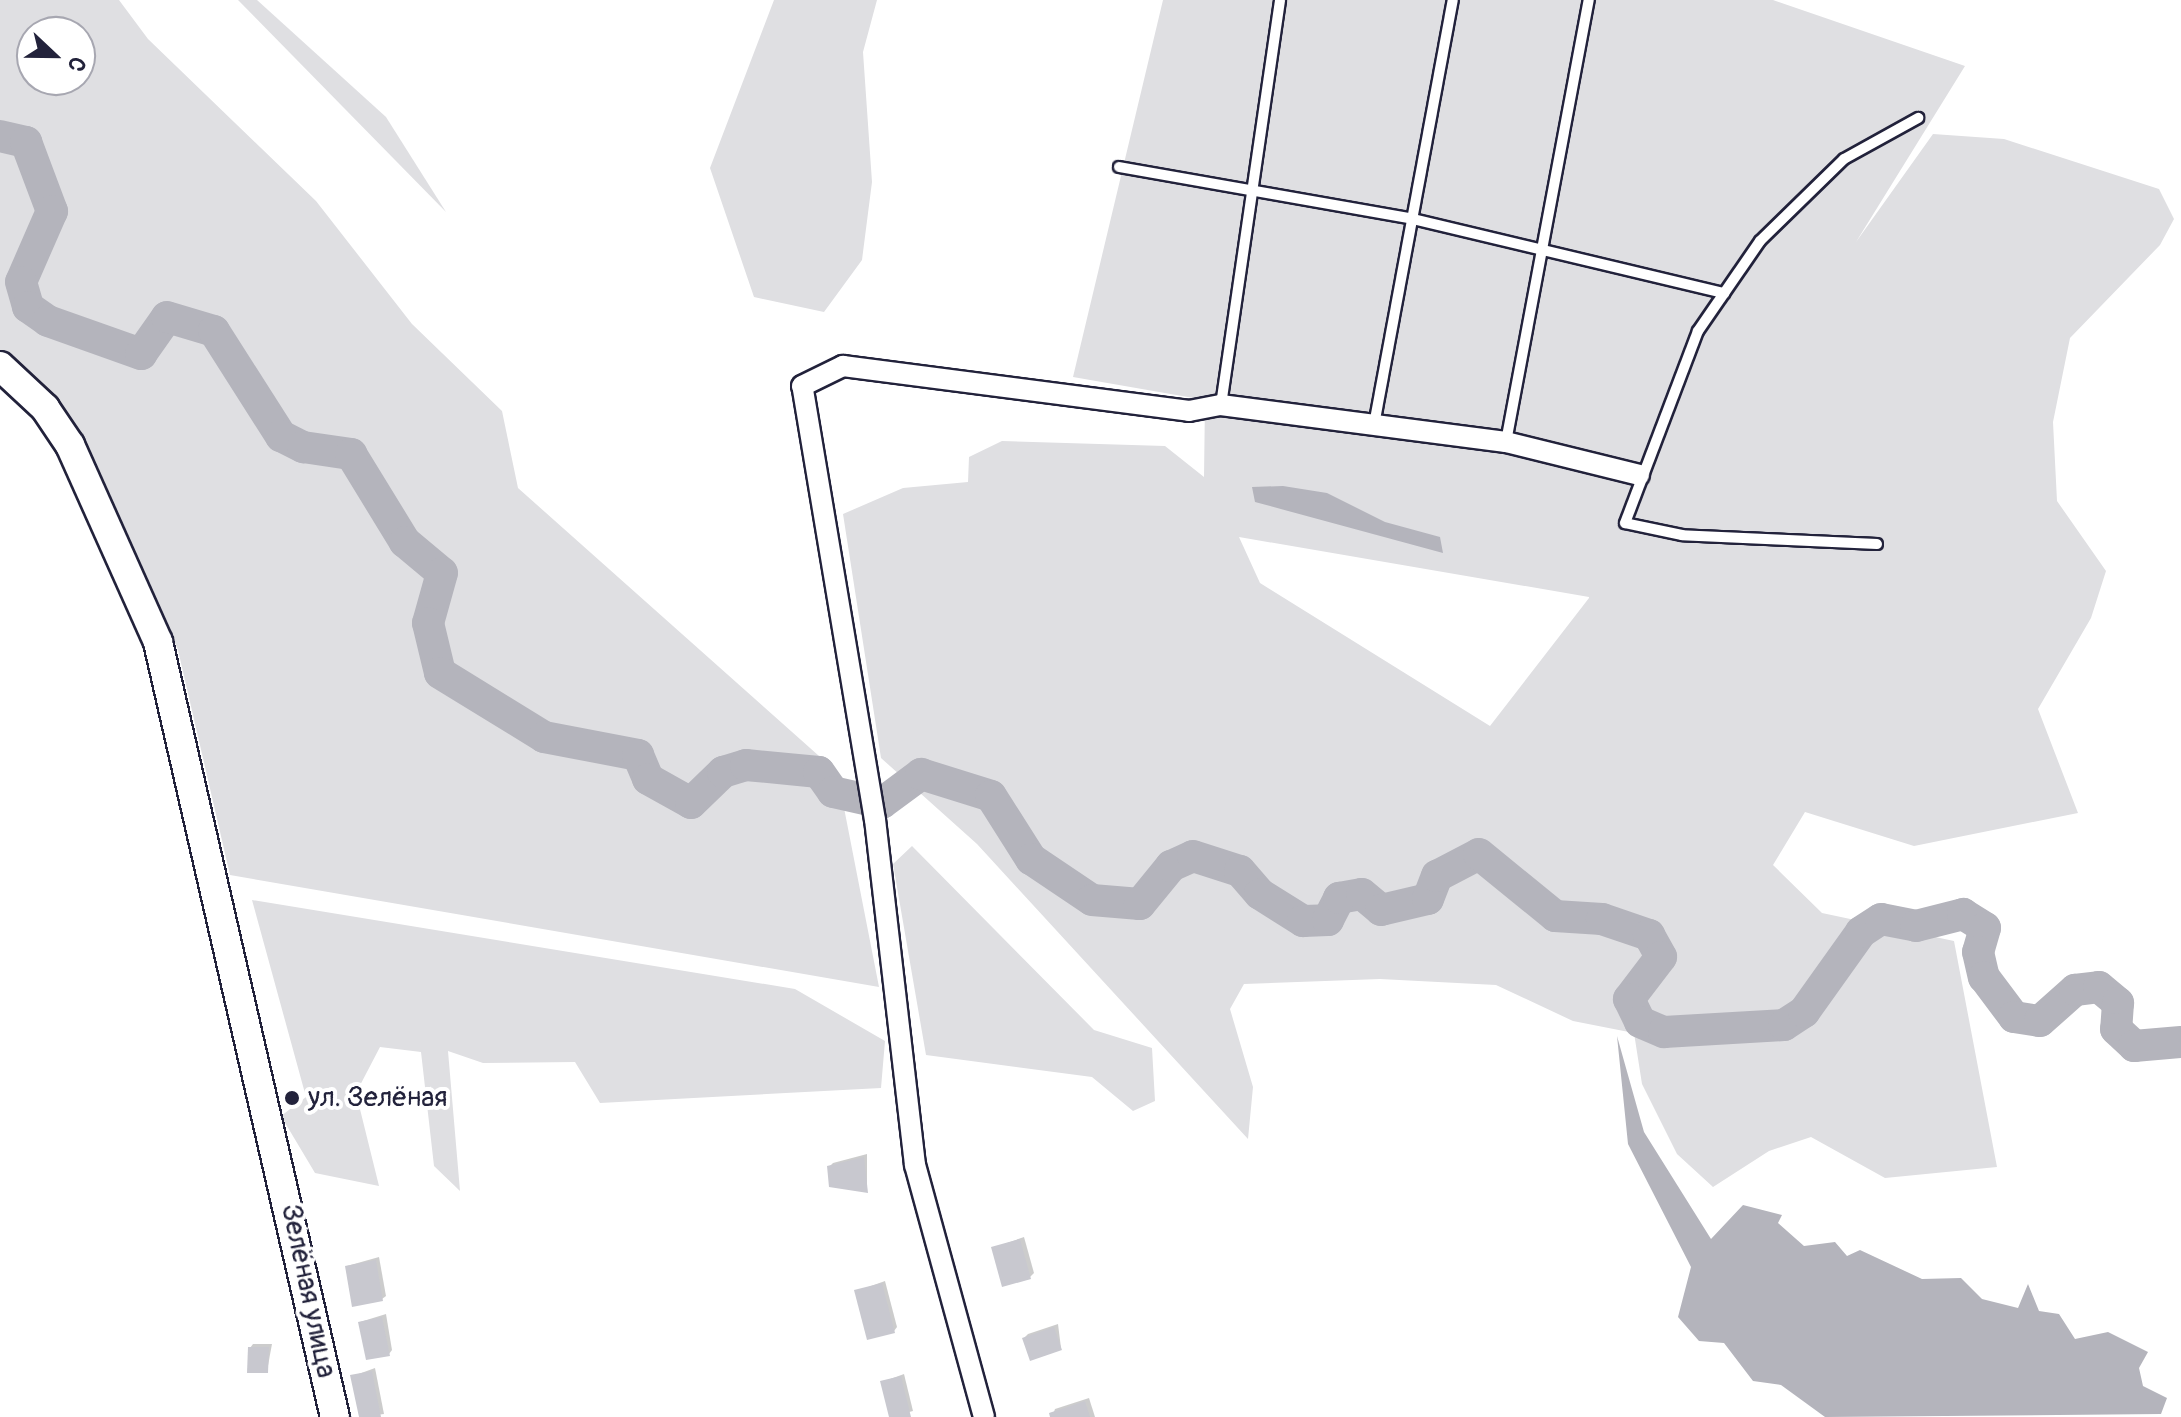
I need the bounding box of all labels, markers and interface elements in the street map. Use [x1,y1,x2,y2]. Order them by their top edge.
north arrow [16,16,96,96]
text: С [61,53,92,76]
place label: ул. Зелёная [308,1081,447,1115]
marker: ул. Зелёная [283,1089,301,1107]
street label: Зелёная улица [273,1201,343,1381]

